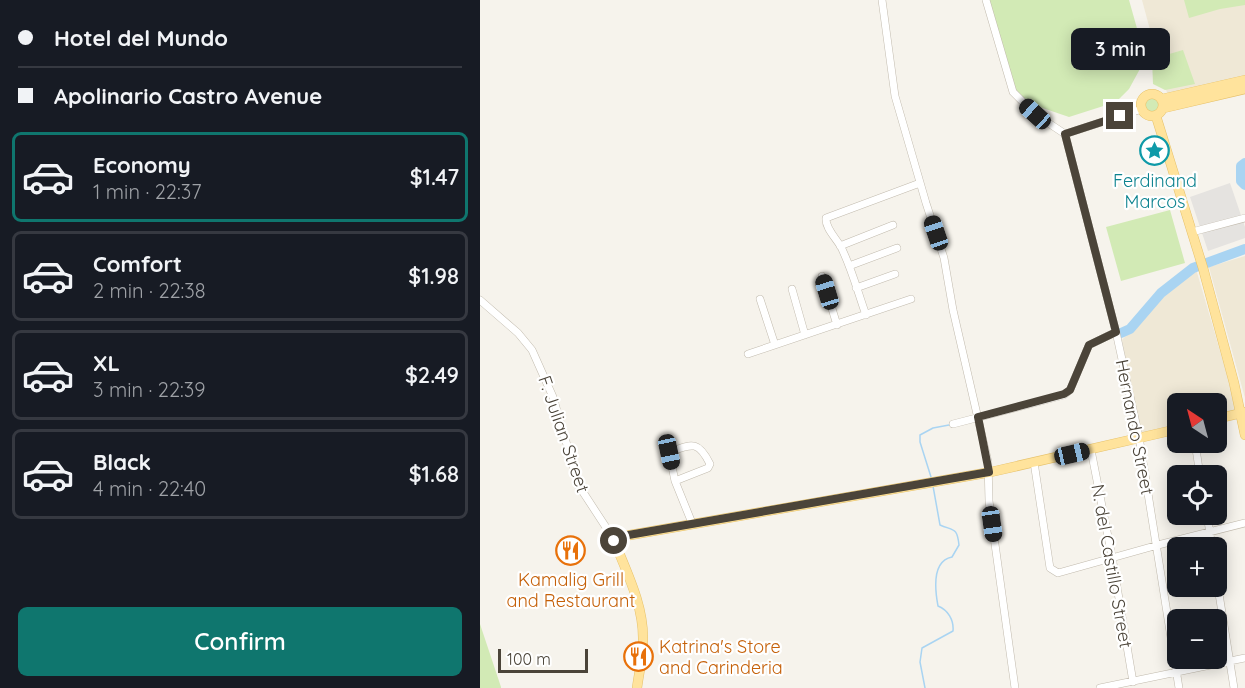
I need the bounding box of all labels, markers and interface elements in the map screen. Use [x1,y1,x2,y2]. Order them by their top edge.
text: Hotel del Mundo [54,24,228,52]
callout: 3 min [1070,29,1170,71]
text: 3 min [1095,36,1146,61]
text: Apolinario Castro Avenue [54,82,322,110]
car [1016,95,1054,133]
route end [1106,102,1133,129]
place icon: Ferdinand Marcos [1139,135,1171,167]
icon: car [21,150,75,204]
text: Economy [93,151,191,179]
text: $1.47 [410,163,459,191]
place label: Ferdinand Marcos [1113,169,1197,213]
text: 1 min · 22:37 [93,179,201,204]
car [922,213,950,253]
icon: car [21,249,75,303]
text: Comfort [93,250,182,278]
text: $1.98 [408,262,459,290]
car [813,272,841,312]
text: 2 min · 22:38 [93,278,206,303]
icon: car [21,348,75,402]
text: XL [93,349,120,377]
street label: Hernando Street [1111,357,1159,497]
text: $2.49 [405,361,459,389]
street label: F. Julian Street [533,372,595,496]
text: 3 min · 22:39 [93,377,205,402]
north arrow [1167,393,1227,453]
map controls [1167,393,1227,669]
car [656,433,682,471]
car [1052,441,1092,467]
icon: car [21,447,75,501]
text: Black [93,448,151,476]
text: $1.68 [409,460,459,488]
button: locate [1167,465,1227,525]
text: 4 min · 22:40 [93,476,206,501]
street label: N. del Castillo Street [1086,482,1138,650]
car [981,505,1003,543]
route start [600,527,627,554]
restaurant icon: Kamalig Grill and Restaurant [555,534,587,566]
button: + [1167,537,1227,597]
place label: Kamalig Grill and Restaurant [507,568,635,612]
button: Confirm [18,607,462,676]
button: − [1167,609,1227,669]
place label: Katrina's Store and Carinderia [659,635,783,679]
restaurant icon: Katrina's Store and Carinderia [622,640,654,672]
scale bar [498,646,588,674]
text: 100 m [507,649,551,669]

